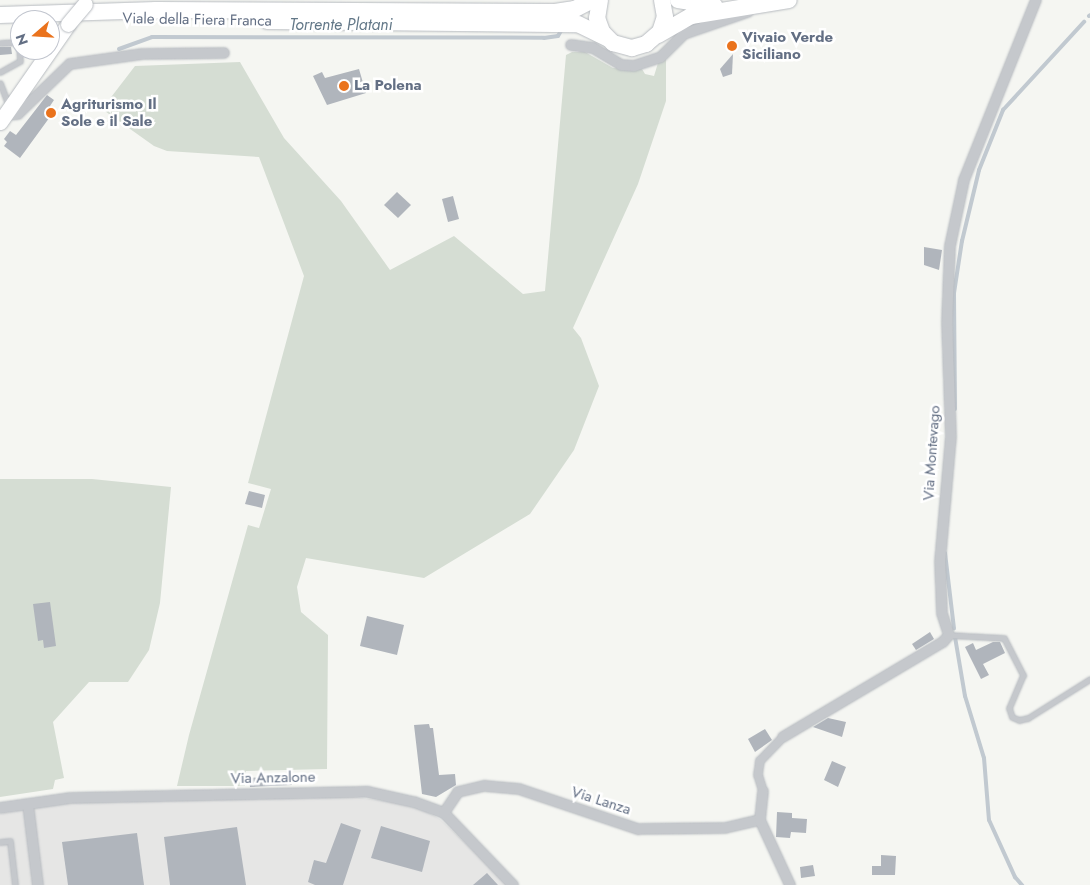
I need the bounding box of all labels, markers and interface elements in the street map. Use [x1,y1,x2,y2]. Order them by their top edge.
north arrow [10,10,60,60]
street label: Viale della Fiera Franca [122,10,272,30]
water label: Torrente Platani [290,15,392,35]
place label: Vivaio Verde Siciliano [742,28,833,63]
text: N [10,31,33,48]
marker: Vivaio Verde Siciliano [726,40,738,52]
place label: La Polena [354,77,422,95]
marker: La Polena [338,80,350,92]
place label: Agriturismo Il Sole e il Sale [61,95,157,130]
marker: Agriturismo Il Sole e il Sale [45,107,57,119]
street label: Via Montevago [920,405,944,501]
street label: Via Anzalone [231,768,315,788]
street label: Via Lanza [569,783,633,819]

